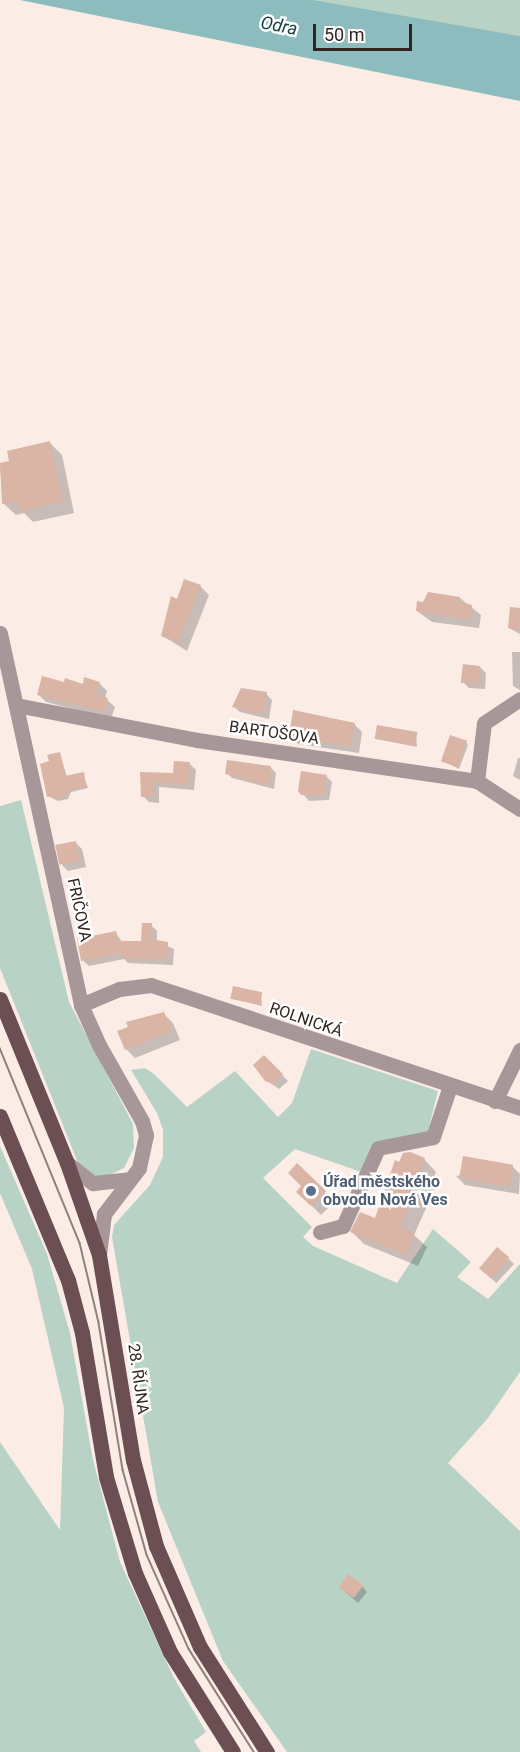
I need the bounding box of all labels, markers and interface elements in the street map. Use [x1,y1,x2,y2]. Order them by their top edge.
water label: Odra [259,12,299,40]
scale bar [316,12,415,50]
text: 50 m [324,24,364,45]
street label: BARTOŠOVA [228,717,320,749]
street label: FRIČOVA [63,877,95,943]
street label: ROLNICKÁ [267,999,345,1041]
place label: Úřad městského obvodu Nová Ves [323,1172,448,1210]
marker: Úřad městského obvodu Nová Ves [304,1184,318,1198]
street label: 28. ŘÍJNA [124,1342,152,1416]

